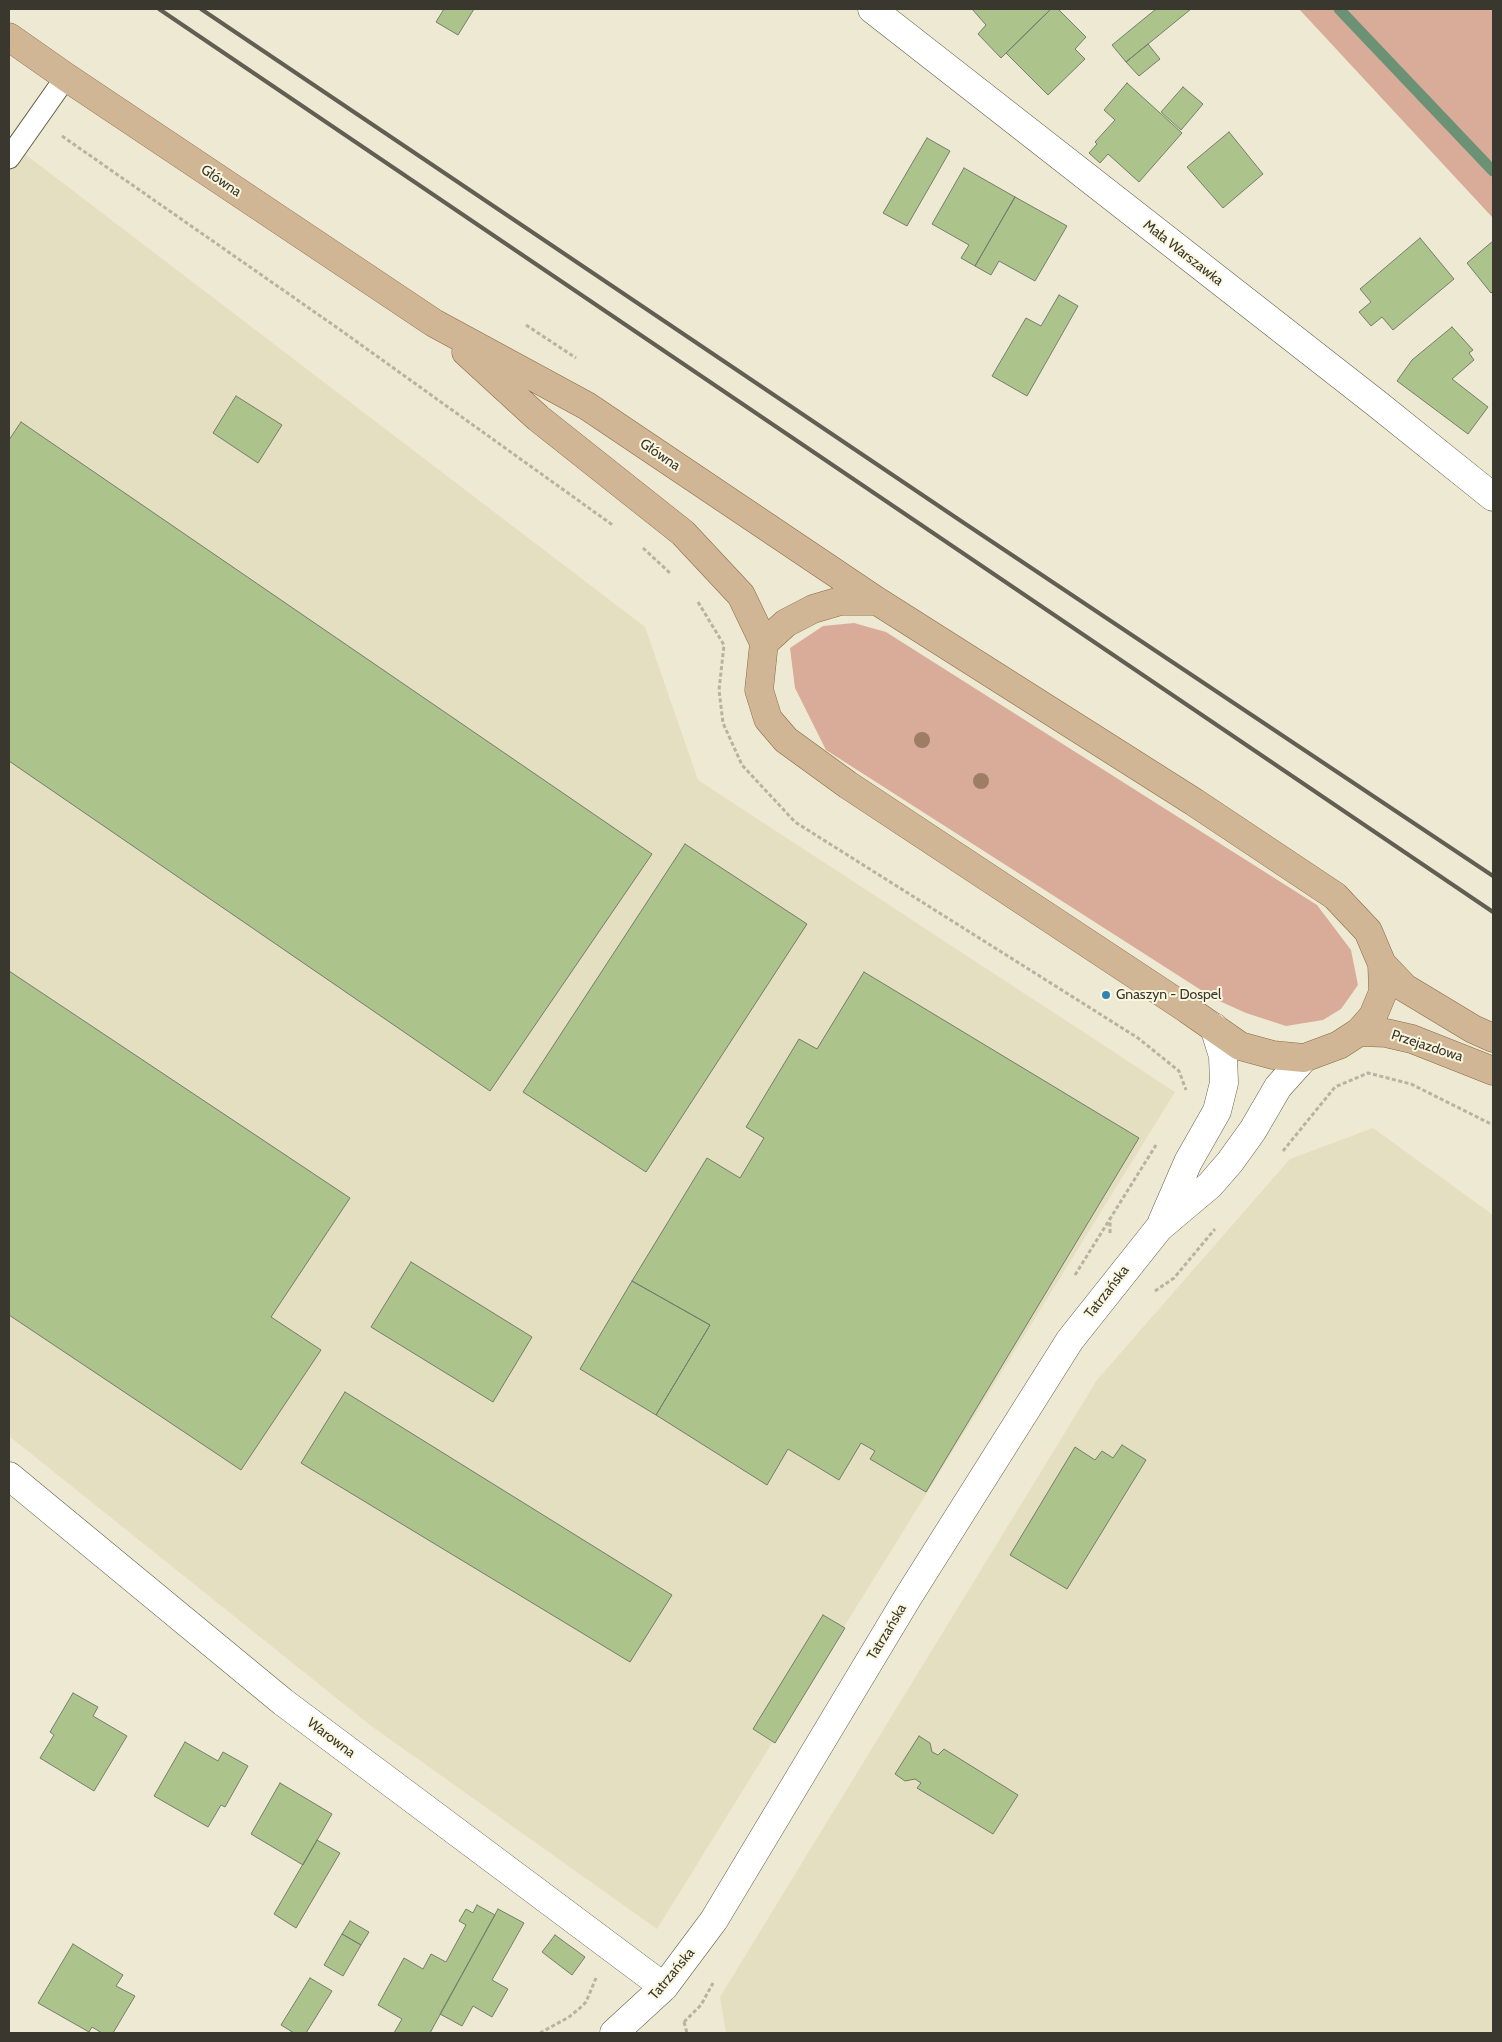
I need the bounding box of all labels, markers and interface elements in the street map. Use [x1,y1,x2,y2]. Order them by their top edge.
street label: Główna [198,161,244,201]
street label: Mała Warszawka [1140,217,1226,289]
street label: Główna [637,435,683,475]
place label: Gnaszyn - Dospel [1116,987,1221,1003]
marker: Gnaszyn - Dospel [1100,989,1112,1001]
street label: Przejazdowa [1389,1027,1465,1065]
street label: Tatrzańska [1081,1262,1133,1322]
street label: Tatrzańska [864,1601,910,1663]
street label: Warowna [304,1714,358,1762]
street label: Tatrzańska [646,1945,698,2003]

